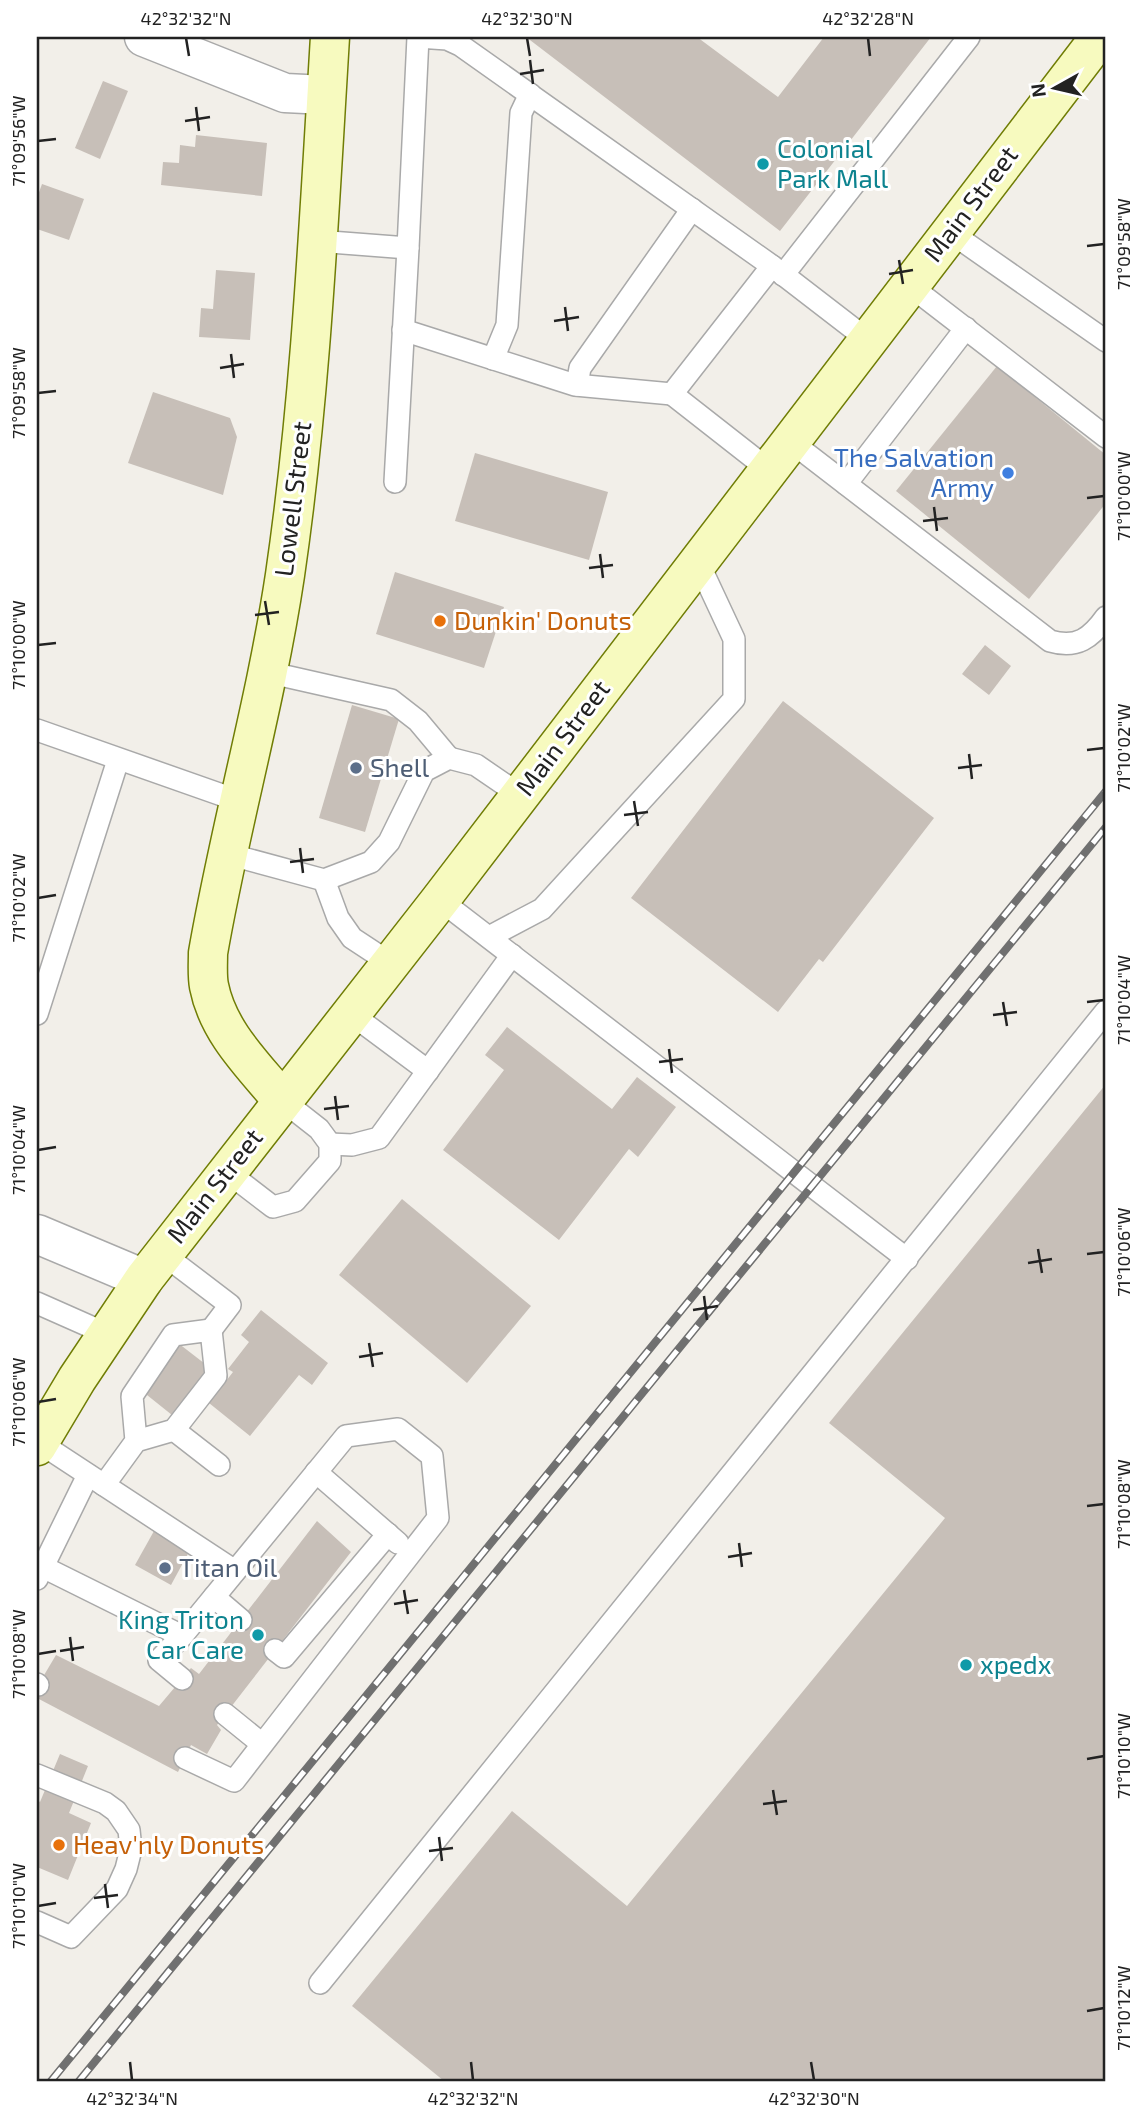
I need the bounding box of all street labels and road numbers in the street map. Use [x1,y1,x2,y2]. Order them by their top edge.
street label: Main Street [916,139,1023,267]
street label: Lowell Street [267,419,316,578]
street label: Main Street [508,673,615,801]
street label: Main Street [160,1122,268,1248]

